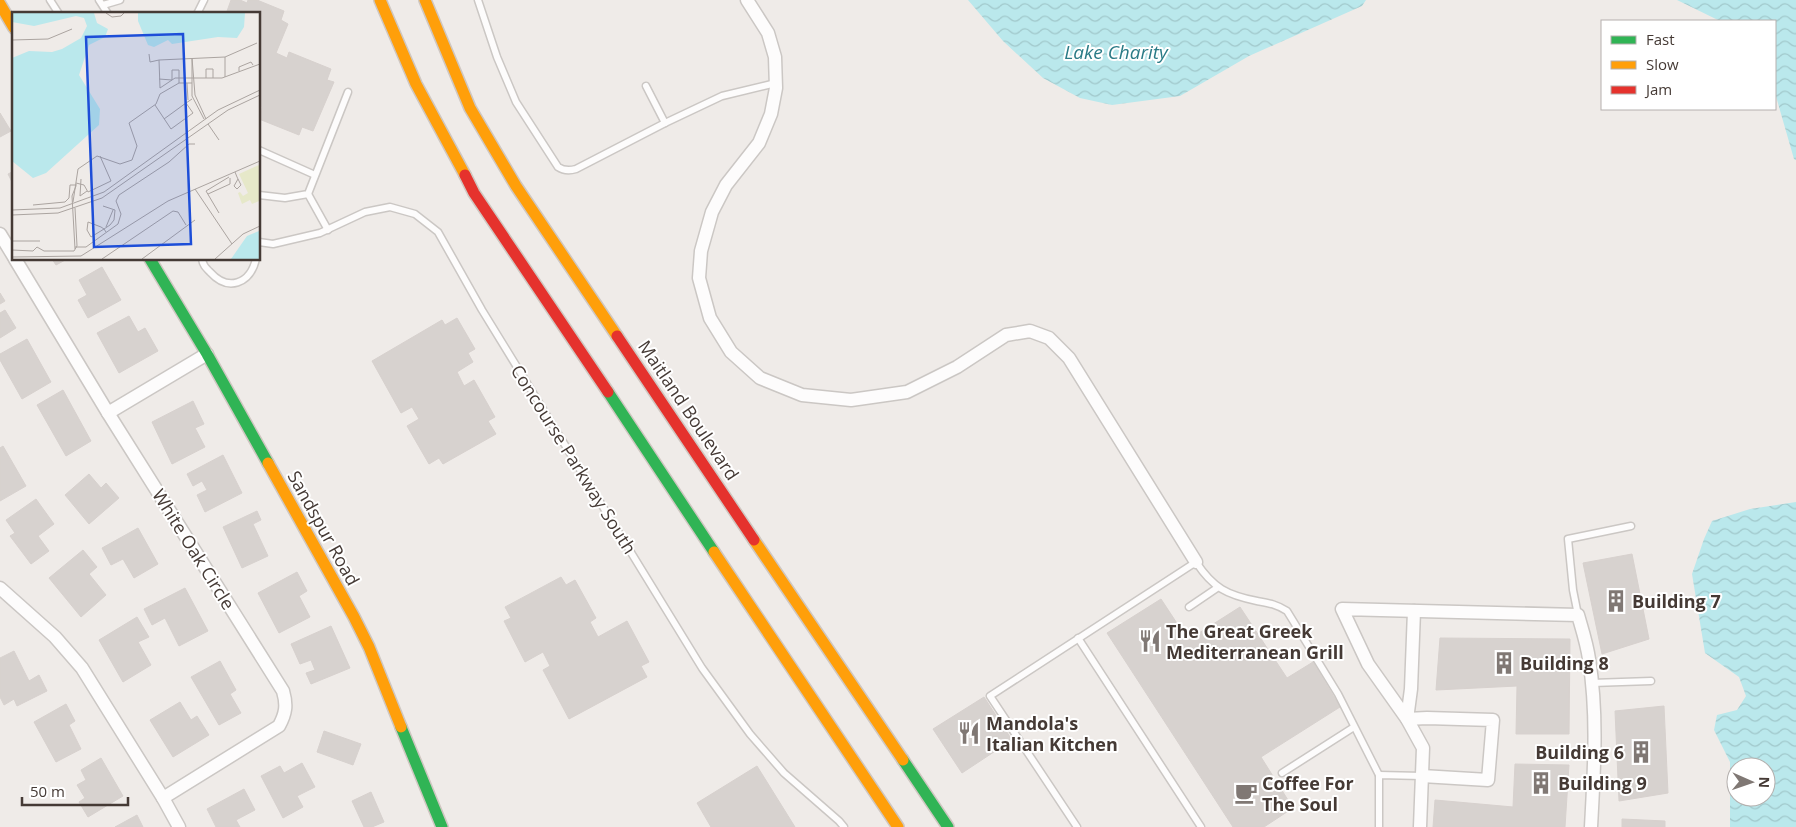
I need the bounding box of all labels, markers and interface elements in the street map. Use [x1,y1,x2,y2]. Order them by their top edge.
inset map [12,12,260,260]
legend [1601,20,1776,110]
text: Fast [1646,29,1675,49]
water label: Lake Charity [1064,39,1169,65]
text: Slow [1646,54,1679,74]
text: Jam [1644,79,1672,99]
street label: Maitland Boulevard [633,335,745,485]
street label: Concourse Parkway South [506,360,642,558]
street label: Sandspur Road [283,466,365,590]
street label: White Oak Circle [147,484,241,614]
building icon: Building 7 [1603,588,1629,614]
place label: Building 7 [1632,589,1721,613]
place label: The Great Greek Mediterranean Grill [1166,619,1344,664]
restaurant icon: The Great Greek Mediterranean Grill [1137,628,1163,654]
building icon: Building 8 [1491,650,1517,676]
place label: Building 8 [1520,651,1609,675]
place label: Mandola's Italian Kitchen [986,711,1118,756]
restaurant icon: Mandola's Italian Kitchen [956,720,982,746]
building icon: Building 6 [1628,739,1654,765]
place label: Building 6 [1535,740,1624,764]
north arrow [1726,757,1776,807]
building icon: Building 9 [1528,770,1554,796]
place label: Coffee For The Soul [1262,771,1354,816]
place label: Building 9 [1558,771,1647,795]
scale bar [22,774,129,806]
text: N [1755,776,1774,788]
cafe icon: Coffee For The Soul [1233,780,1259,806]
text: 50 m [30,781,65,801]

